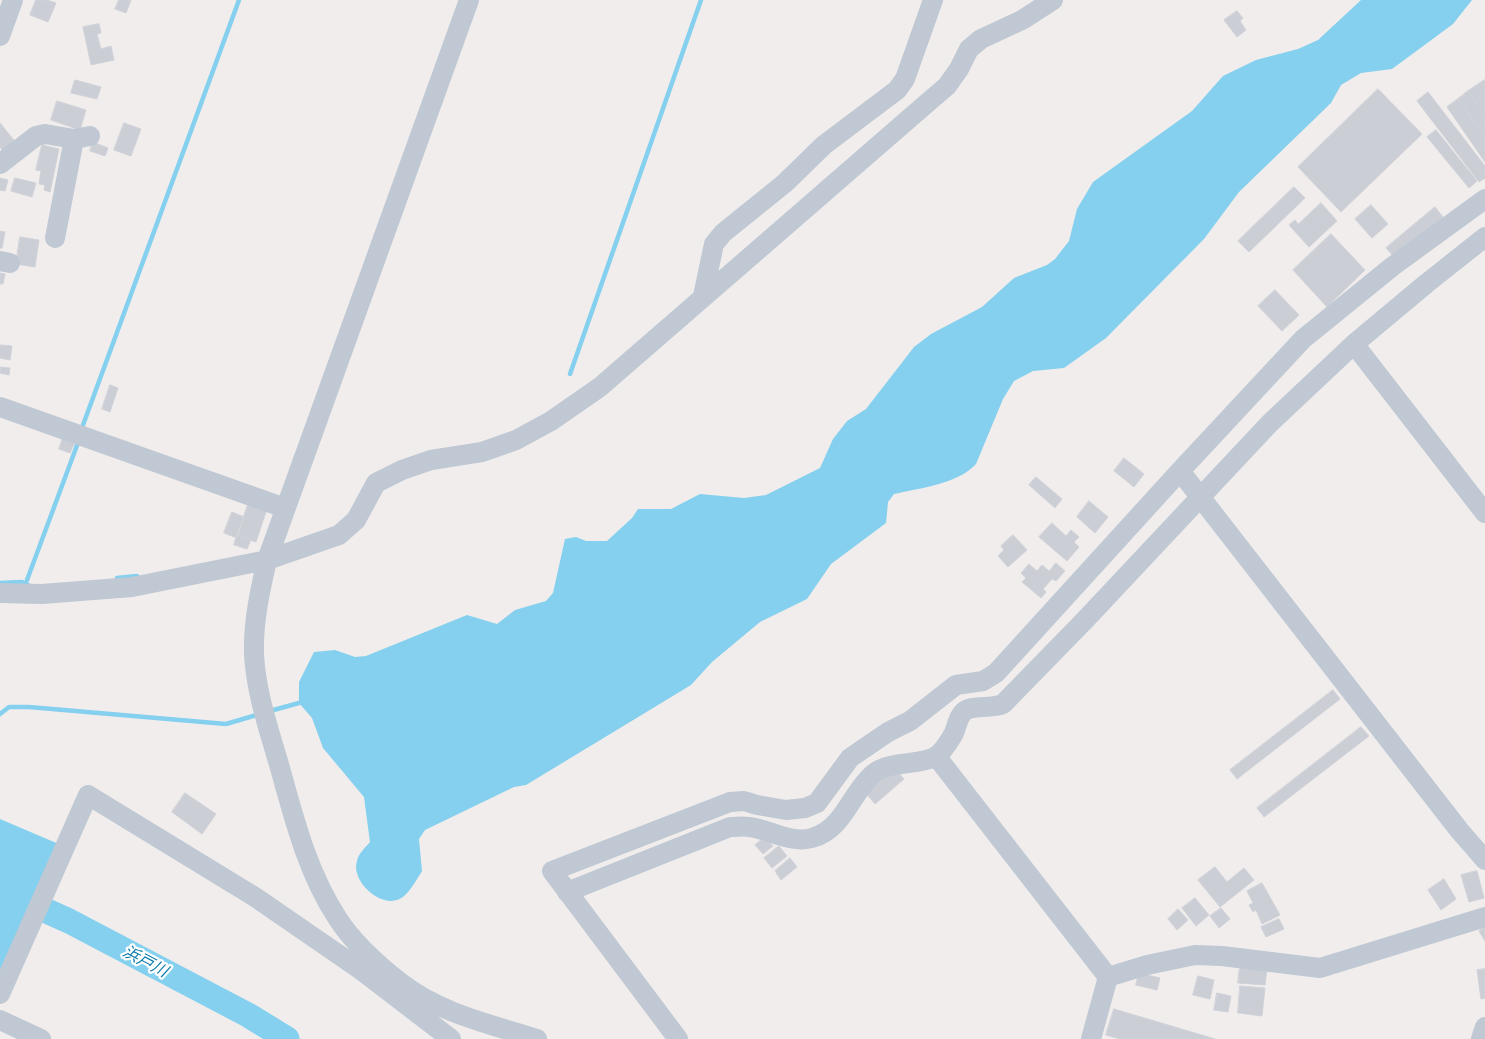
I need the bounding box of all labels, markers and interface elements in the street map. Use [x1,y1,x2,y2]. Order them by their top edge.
water label: 浜戸川 [119,942,171,982]

